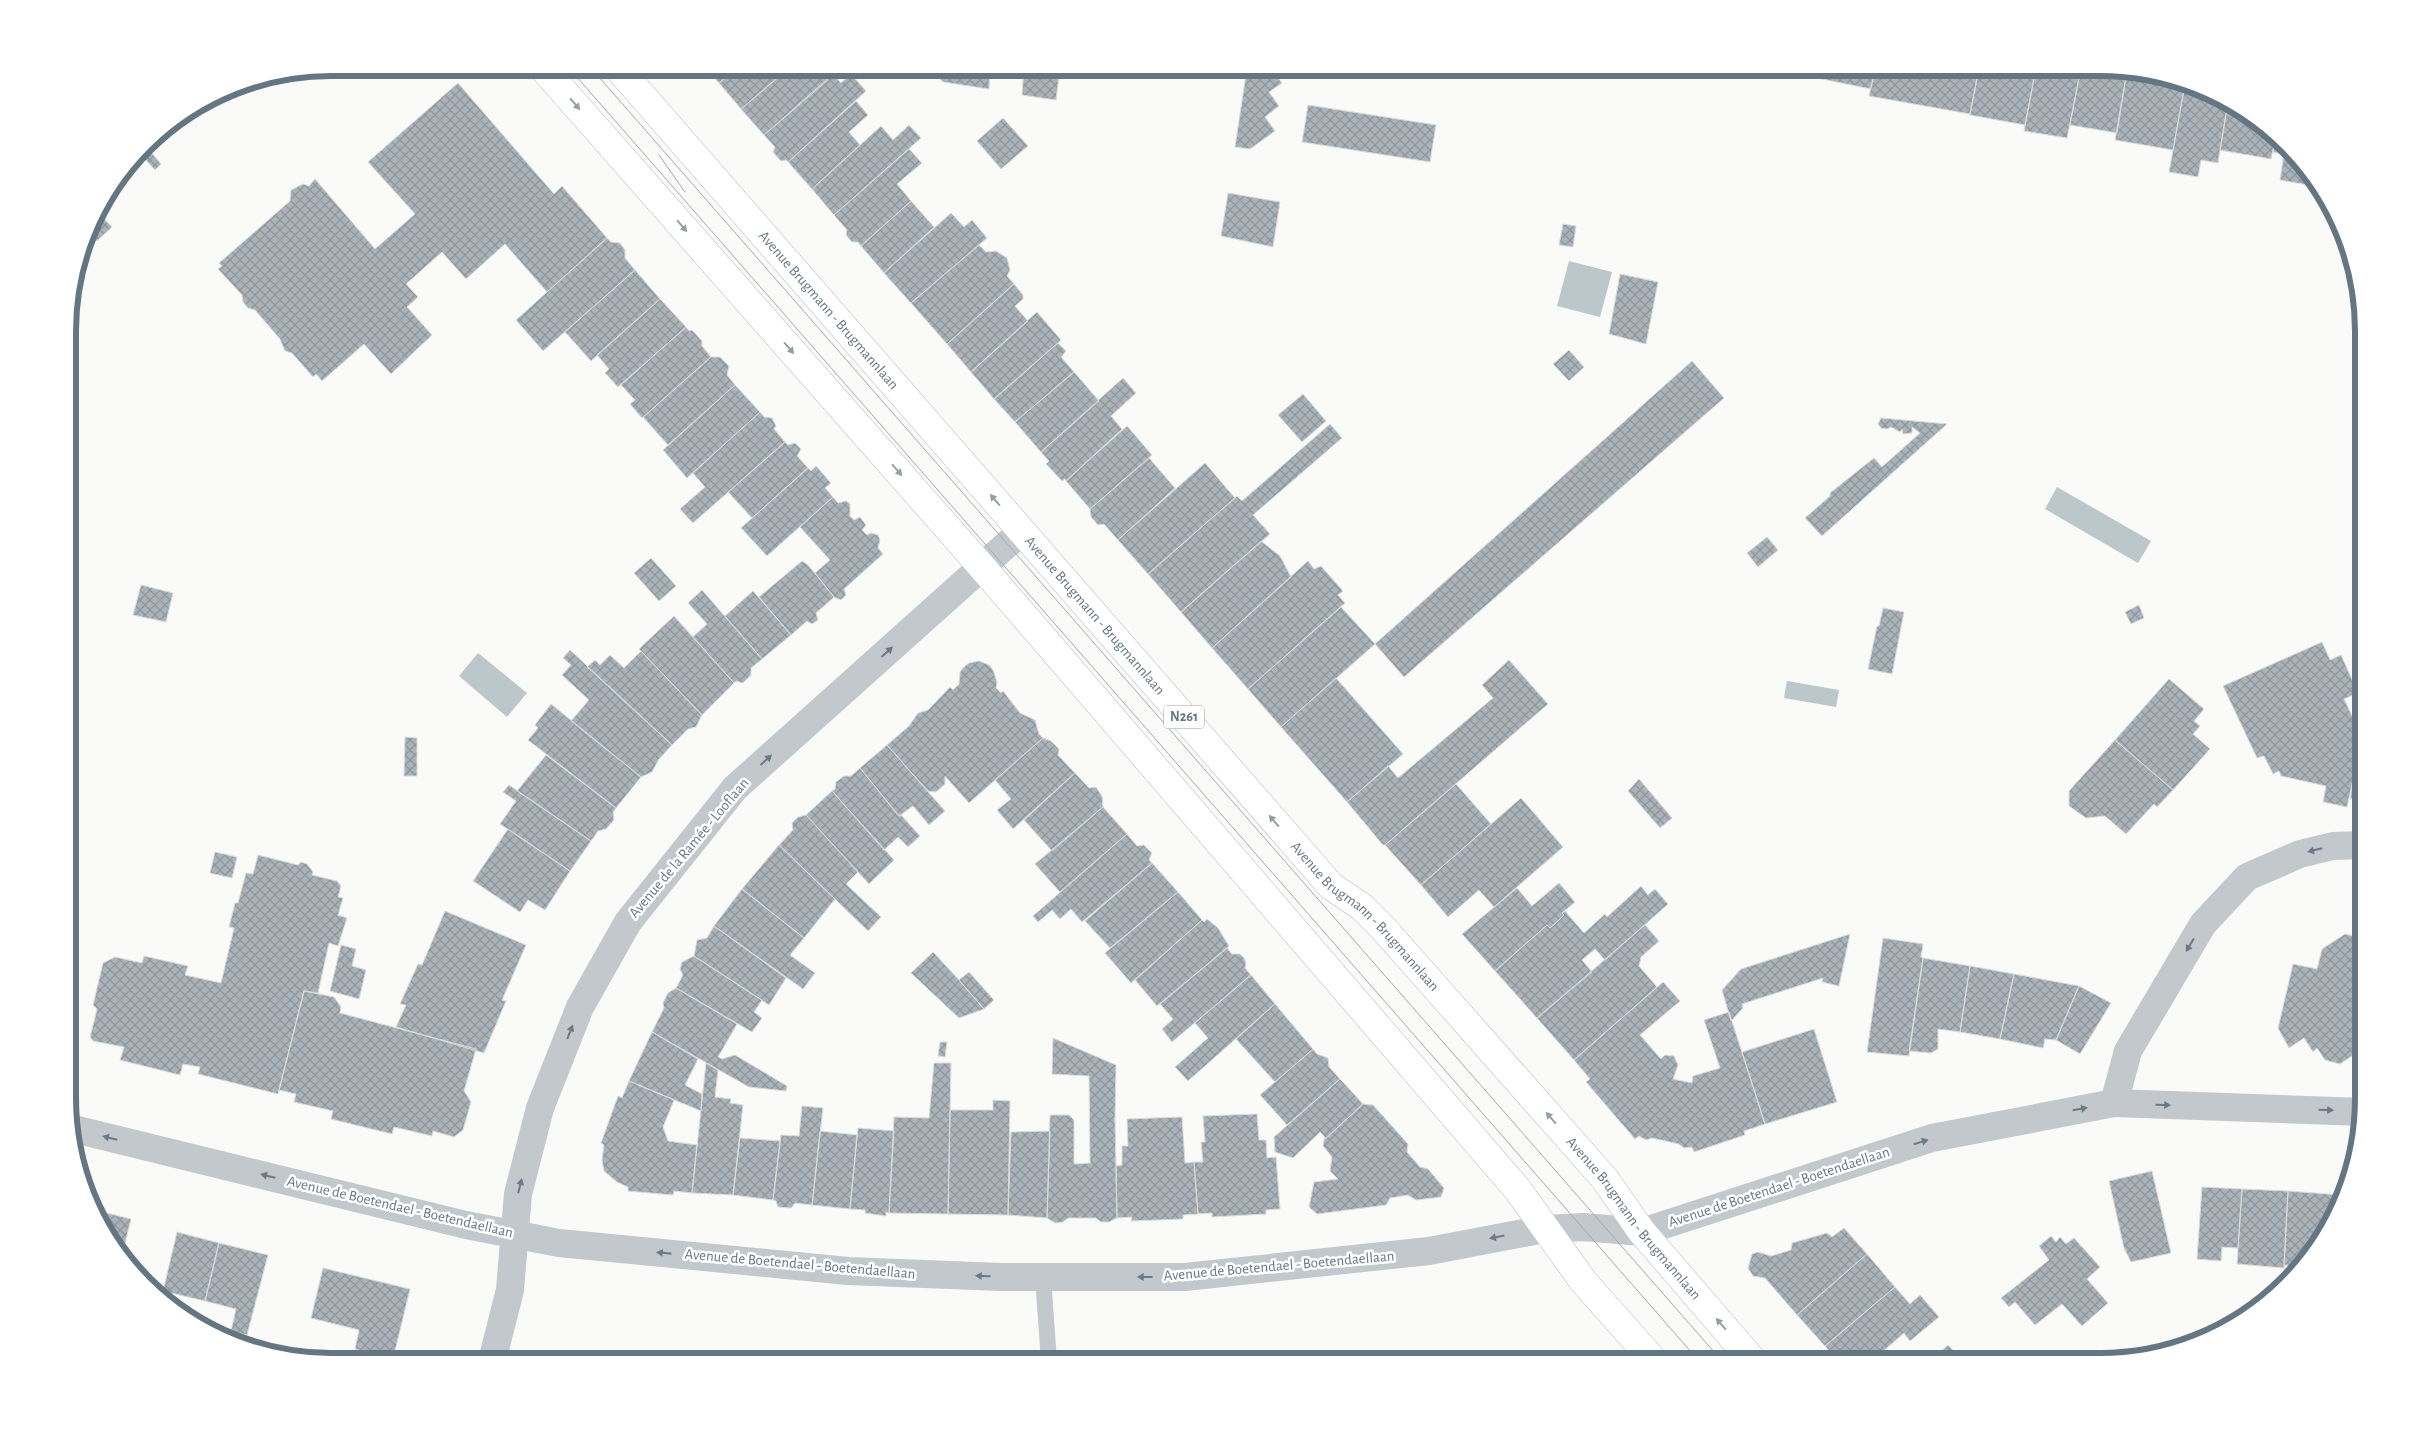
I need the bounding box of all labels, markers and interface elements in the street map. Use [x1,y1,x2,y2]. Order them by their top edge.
one-way arrow [569,98,581,110]
one-way arrow [676,220,688,232]
street label: Avenue Brugmann - Brugmannlaan [756,228,902,392]
one-way arrow [784,342,795,355]
one-way arrow [891,464,902,477]
one-way arrow [989,495,1001,507]
street label: Avenue Brugmann - Brugmannlaan [1022,533,1168,697]
one-way arrow [880,646,892,658]
road number: N261 [1164,706,1204,729]
one-way arrow [759,754,771,766]
street label: Avenue de la Ramée - Looflaan [626,775,752,921]
one-way arrow [1268,815,1280,827]
street label: Avenue Brugmann - Brugmannlaan [1288,838,1442,994]
one-way arrow [2307,846,2322,854]
one-way arrow [2186,939,2195,952]
one-way arrow [566,1024,574,1039]
one-way arrow [2155,1101,2171,1109]
one-way arrow [2073,1105,2089,1113]
one-way arrow [2318,1107,2334,1115]
one-way arrow [1545,1113,1557,1125]
one-way arrow [103,1134,118,1142]
street label: Avenue Brugmann - Brugmannlaan [1564,1134,1704,1302]
one-way arrow [1914,1138,1929,1145]
street label: Avenue de Boetendael - Boetendaellaan [1667,1144,1891,1230]
one-way arrow [261,1172,276,1180]
street label: Avenue de Boetendael - Boetendaellaan [286,1174,514,1240]
one-way arrow [516,1179,524,1194]
one-way arrow [1489,1234,1505,1242]
street label: Avenue de Boetendael - Boetendaellaan [684,1246,916,1282]
street label: Avenue de Boetendael - Boetendaellaan [1163,1248,1395,1284]
one-way arrow [655,1249,671,1257]
one-way arrow [974,1271,990,1279]
one-way arrow [1137,1273,1153,1281]
one-way arrow [1716,1318,1727,1331]

